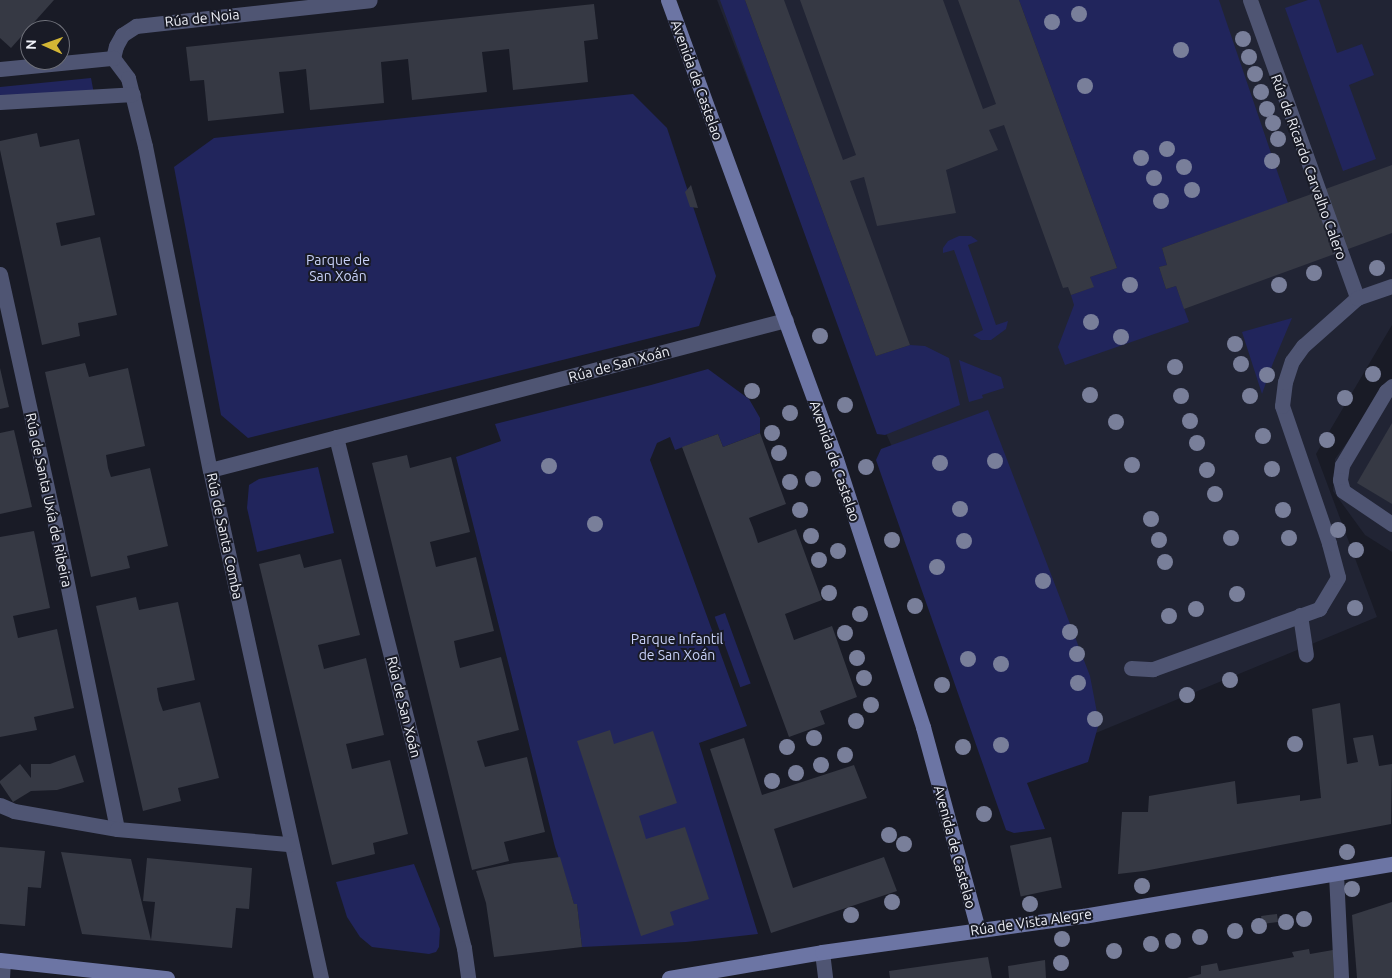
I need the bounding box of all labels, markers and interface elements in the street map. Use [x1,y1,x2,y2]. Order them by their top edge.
street label: Rúa de Noia [164,6,240,30]
street label: Avenida de Castelao [667,18,727,142]
north arrow [20,20,70,70]
text: N [23,39,39,50]
street label: Rúa de Ricardo Carvalho Calero [1268,72,1350,262]
park label: Parque de San Xoán [306,252,370,284]
street label: Rúa de San Xoán [567,342,671,386]
street label: Avenida de Castelao [806,398,864,524]
street label: Rúa de Santa Uxía de Ribeira [22,411,76,589]
street label: Rúa de Santa Comba [203,471,247,601]
park label: Parque Infantil de San Xoán [631,631,723,664]
street label: Rúa de San Xoán [383,655,425,759]
street label: Avenida de Castelao [930,784,980,910]
street label: Rúa de Vista Alegre [969,905,1093,939]

